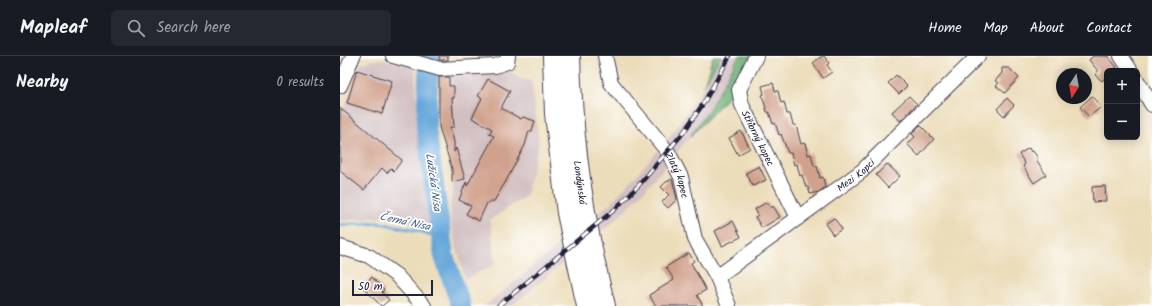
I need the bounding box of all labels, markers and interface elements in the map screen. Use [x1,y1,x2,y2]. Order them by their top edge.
search box [111,10,391,46]
text: Mapleaf [20,13,87,43]
text: Search here [157,16,231,40]
icon: search [125,17,147,39]
text: Home [928,17,962,39]
text: Map [984,17,1008,39]
text: About [1030,17,1064,39]
text: Contact [1086,17,1132,39]
north arrow [1056,68,1092,104]
map controls [1104,68,1140,140]
button: + [1104,68,1140,104]
text: Nearby [16,69,68,96]
text: 0 results [277,72,324,93]
button: − [1104,104,1140,140]
street label: Stříbrný kopec [737,108,778,169]
street label: Zlatý kopec [660,149,693,200]
water label: Lužická Nisa [420,152,446,213]
street label: Mezi Kopci [833,155,879,196]
street label: Londýnská [569,160,591,207]
water label: Černá Nisa [378,208,433,236]
scale bar [352,278,433,297]
text: 50 m [358,278,383,296]

